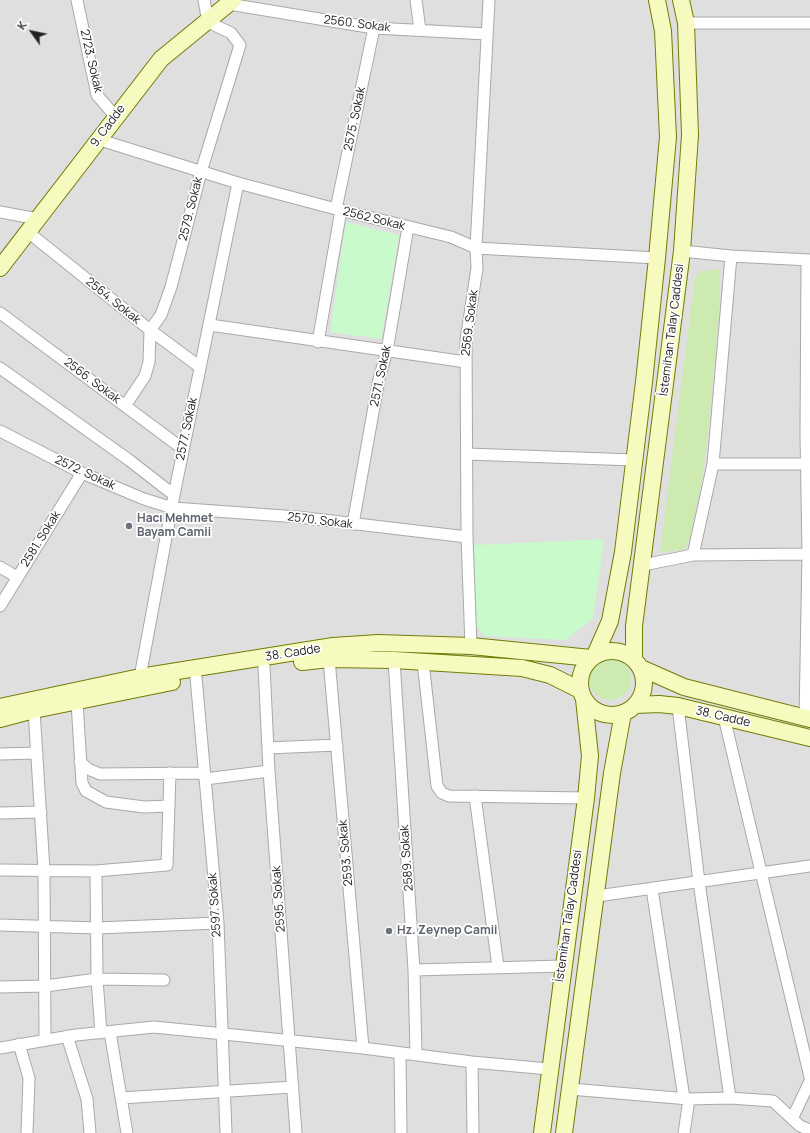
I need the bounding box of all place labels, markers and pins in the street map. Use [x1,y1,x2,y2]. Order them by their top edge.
place label: Hacı Mehmet Bayam Camii [137,512,213,540]
marker: Hacı Mehmet Bayam Camii [124,521,134,531]
place label: Hz. Zeynep Camii [397,924,497,938]
marker: Hz. Zeynep Camii [384,926,394,936]

